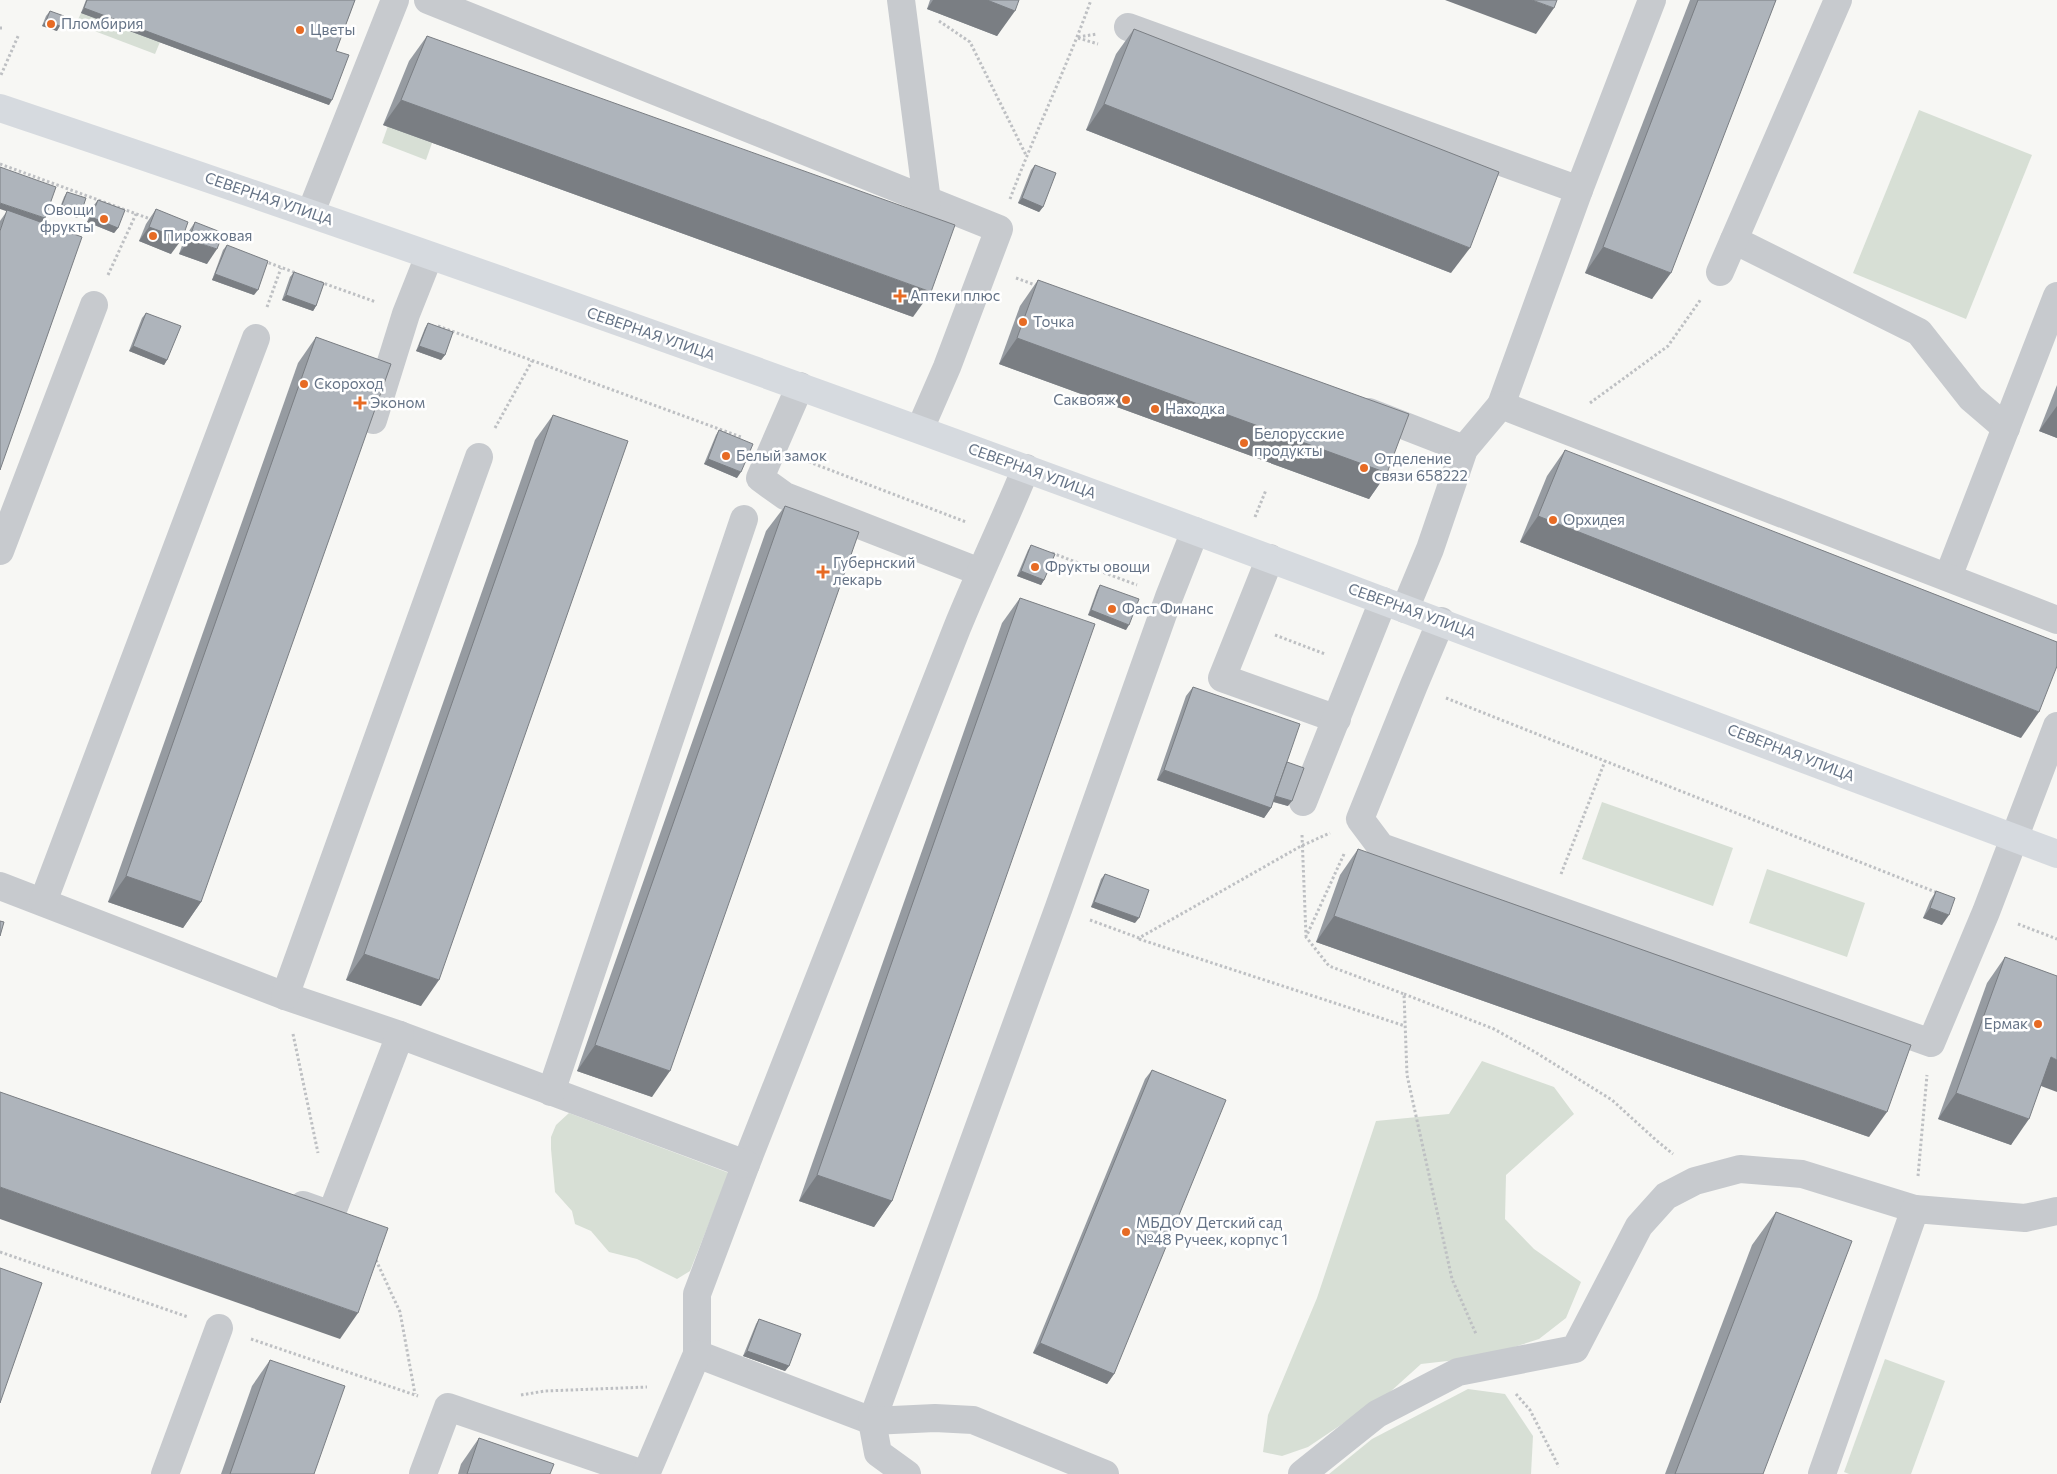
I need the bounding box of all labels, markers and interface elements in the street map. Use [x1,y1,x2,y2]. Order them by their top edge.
place label: Пломбирия [61,14,143,32]
marker: Пломбирия [45,18,57,30]
place label: Цветы [310,20,355,38]
marker: Цветы [294,24,306,36]
street label: СЕВЕРНАЯ УЛИЦА [203,168,336,229]
place label: Овощи фрукты [40,200,94,235]
marker: Овощи фрукты [98,213,110,225]
place label: Пирожковая [163,226,252,244]
marker: Пирожковая [147,230,159,242]
place label: Аптеки плюс [910,286,1000,304]
marker: Аптеки плюс [894,290,906,302]
street label: СЕВЕРНАЯ УЛИЦА [585,303,718,364]
place label: Точка [1033,312,1074,330]
marker: Точка [1017,316,1029,328]
place label: Скороход [314,374,384,392]
marker: Скороход [298,378,310,390]
place label: Саквояж [1053,390,1116,408]
place label: Эконом [370,393,425,411]
marker: Саквояж [1120,394,1132,406]
marker: Эконом [354,397,366,409]
place label: Находка [1165,399,1225,417]
marker: Находка [1149,403,1161,415]
place label: Белорусские продукты [1254,424,1344,459]
marker: Белорусские продукты [1238,437,1250,449]
street label: СЕВЕРНАЯ УЛИЦА [966,439,1099,502]
place label: Белый замок [736,446,827,464]
place label: Отделение связи 658222 [1374,449,1468,484]
marker: Белый замок [720,450,732,462]
marker: Отделение связи 658222 [1358,462,1370,474]
place label: Орхидея [1563,510,1625,528]
marker: Орхидея [1547,514,1559,526]
place label: Губернский лекарь [833,553,915,588]
place label: Фрукты овощи [1045,557,1150,575]
marker: Фрукты овощи [1029,561,1041,573]
marker: Губернский лекарь [817,566,829,578]
street label: СЕВЕРНАЯ УЛИЦА [1346,579,1479,642]
place label: Фаст Финанс [1122,599,1214,617]
marker: Фаст Финанс [1106,603,1118,615]
street label: СЕВЕРНАЯ УЛИЦА [1725,720,1858,785]
place label: Ермак [1984,1014,2028,1032]
marker: Ермак [2032,1018,2044,1030]
place label: МБДОУ Детский сад №48 Ручеек, корпус 1 [1136,1213,1288,1248]
marker: МБДОУ Детский сад №48 Ручеек, корпус 1 [1120,1226,1132,1238]

